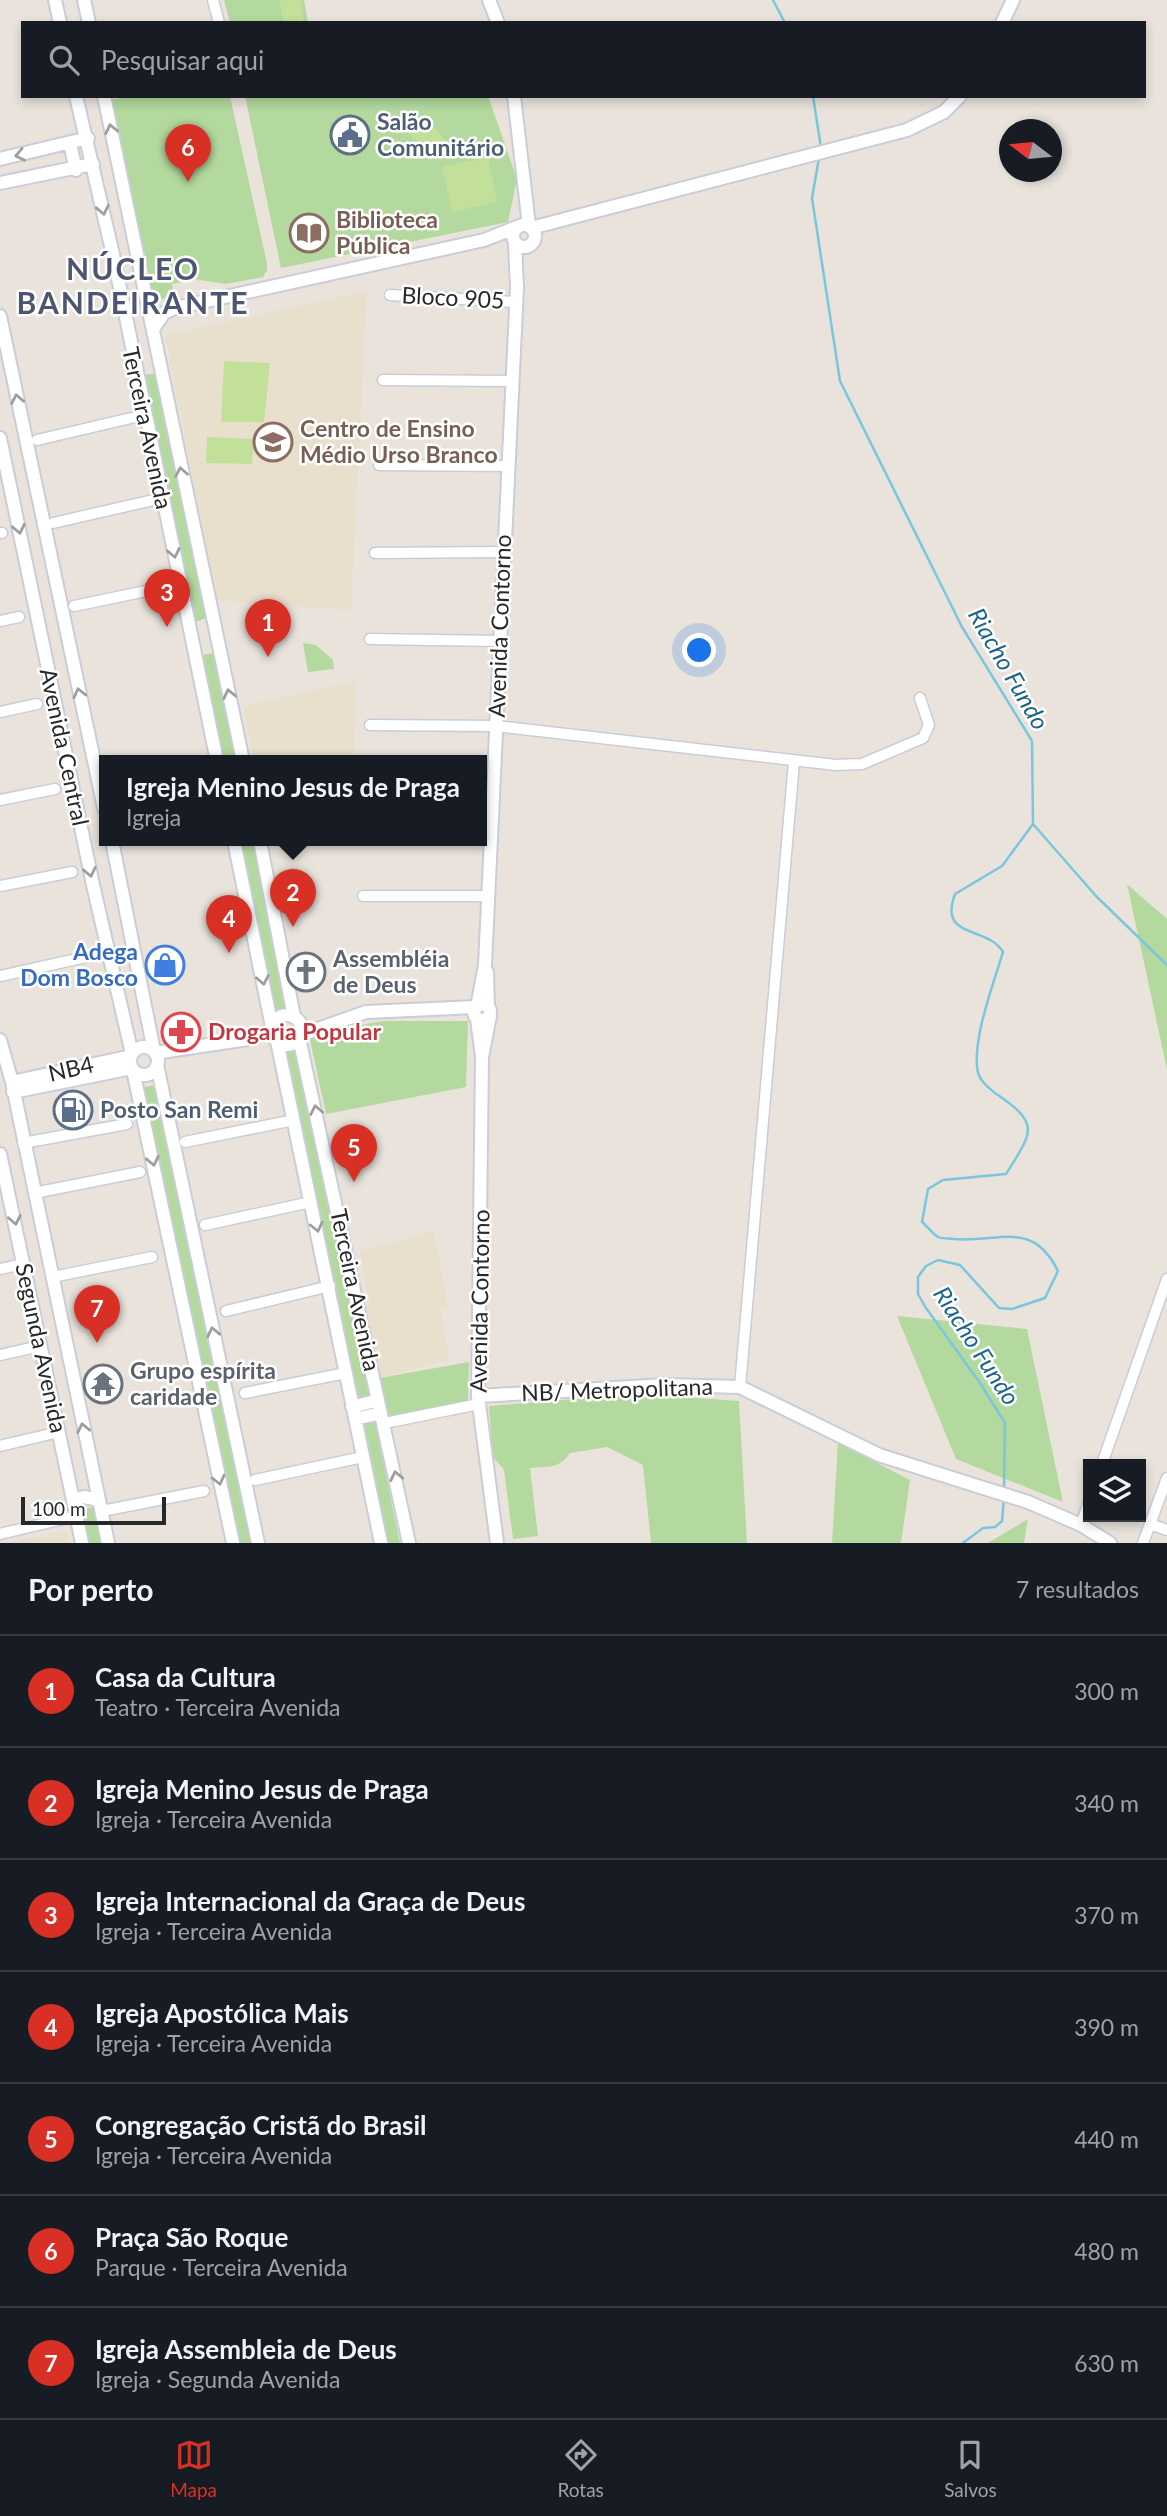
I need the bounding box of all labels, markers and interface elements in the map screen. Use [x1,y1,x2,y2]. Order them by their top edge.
search box [21,21,1146,98]
icon: search [45,41,83,79]
text: Pesquisar aqui [101,44,264,76]
place label: Salão Comunitário [377,107,504,161]
public building icon: Salão Comunitário [329,114,371,156]
north arrow [999,119,1062,182]
one-way arrow [104,123,119,135]
pin: 6 [165,124,211,182]
one-way arrow [14,146,26,161]
one-way arrow [94,204,109,216]
place label: Biblioteca Pública [336,205,438,259]
library icon: Biblioteca Pública [288,212,330,254]
district label: NÚCLEO BANDEIRANTE [17,250,249,320]
street label: Bloco 905 [401,280,505,314]
street label: Terceira Avenida [117,344,179,511]
one-way arrow [11,393,26,405]
place label: Centro de Ensino Médio Urso Branco [300,414,498,468]
school or university icon: Centro de Ensino Médio Urso Branco [252,421,294,463]
one-way arrow [175,466,190,478]
one-way arrow [10,523,25,535]
street label: Avenida Contorno [482,534,516,718]
one-way arrow [165,547,180,559]
pin: 3 [144,569,190,627]
pin: 1 [245,599,291,657]
water label: Riacho Fundo [963,602,1056,734]
your location [682,633,716,667]
street label: Avenida Central [35,666,95,828]
one-way arrow [73,687,88,699]
one-way arrow [222,688,237,700]
popup [99,755,487,846]
text: Igreja Menino Jesus de Praga [126,771,460,803]
text: Igreja [126,803,181,831]
one-way arrow [82,866,97,878]
pin: 2 [270,869,316,927]
pin: 4 [206,895,252,953]
place label: Adega Dom Bosco [20,937,138,991]
shop icon: Adega Dom Bosco [144,944,186,986]
place label: Assembléia de Deus [332,944,449,998]
church icon: Assembléia de Deus [285,951,327,993]
one-way arrow [255,974,270,986]
pharmacy icon: Drogaria Popular [160,1011,202,1053]
place label: Drogaria Popular [208,1017,381,1045]
street label: NB4 [45,1049,96,1087]
fuel station icon: Posto San Remi [52,1089,94,1131]
place label: Posto San Remi [100,1095,258,1123]
one-way arrow [310,1104,325,1116]
pin: 5 [331,1124,377,1182]
one-way arrow [145,1155,160,1167]
street label: Terceira Avenida [325,1206,387,1373]
street label: Avenida Contorno [463,1209,495,1393]
one-way arrow [6,1214,21,1226]
one-way arrow [309,1221,323,1233]
street label: Segunda Avenida [10,1260,74,1435]
water label: Riacho Fundo [928,1280,1026,1410]
pin: 7 [74,1285,120,1343]
one-way arrow [207,1326,222,1338]
place label: Grupo espírita caridade [130,1356,276,1410]
temple icon: Grupo espírita caridade [82,1363,124,1405]
street label: NB/ Metropolitana [521,1372,713,1406]
one-way arrow [77,1422,92,1434]
map controls [1083,1459,1146,1522]
button: layers [1083,1459,1146,1522]
one-way arrow [389,1470,404,1482]
one-way arrow [211,1473,225,1485]
scale bar [21,1494,166,1526]
text: 100 m [32,1497,86,1520]
text: Por perto [28,1571,153,1607]
text: 7 resultados [1016,1575,1139,1603]
text: Casa da Cultura [95,1661,276,1693]
text: 1 [44,1677,58,1705]
text: 300 m [1074,1677,1139,1705]
text: Teatro · Terceira Avenida [95,1693,340,1721]
text: Igreja Menino Jesus de Praga [95,1773,429,1805]
text: 2 [44,1789,58,1817]
text: 340 m [1074,1789,1139,1817]
text: Igreja · Terceira Avenida [95,1805,332,1833]
text: Igreja Internacional da Graça de Deus [95,1885,525,1917]
text: 3 [44,1901,58,1929]
text: 370 m [1074,1901,1139,1929]
text: Igreja · Terceira Avenida [95,1917,332,1945]
text: Igreja Apostólica Mais [95,1997,349,2029]
text: 4 [44,2013,58,2041]
text: 390 m [1074,2013,1139,2041]
text: Igreja · Terceira Avenida [95,2029,332,2057]
text: Congregação Cristã do Brasil [95,2109,427,2141]
text: 5 [44,2125,58,2153]
text: 440 m [1074,2125,1139,2153]
text: Igreja · Terceira Avenida [95,2141,332,2169]
text: Praça São Roque [95,2221,288,2253]
text: 6 [44,2237,58,2265]
text: 480 m [1074,2237,1139,2265]
text: Parque · Terceira Avenida [95,2253,348,2281]
text: Igreja Assembleia de Deus [95,2333,397,2365]
text: 7 [44,2349,58,2377]
text: 630 m [1074,2349,1139,2377]
text: Igreja · Segunda Avenida [95,2365,340,2393]
tab: Mapa [170,2436,217,2501]
tab: Rotas [557,2436,604,2501]
tab: Salvos [944,2436,997,2501]

